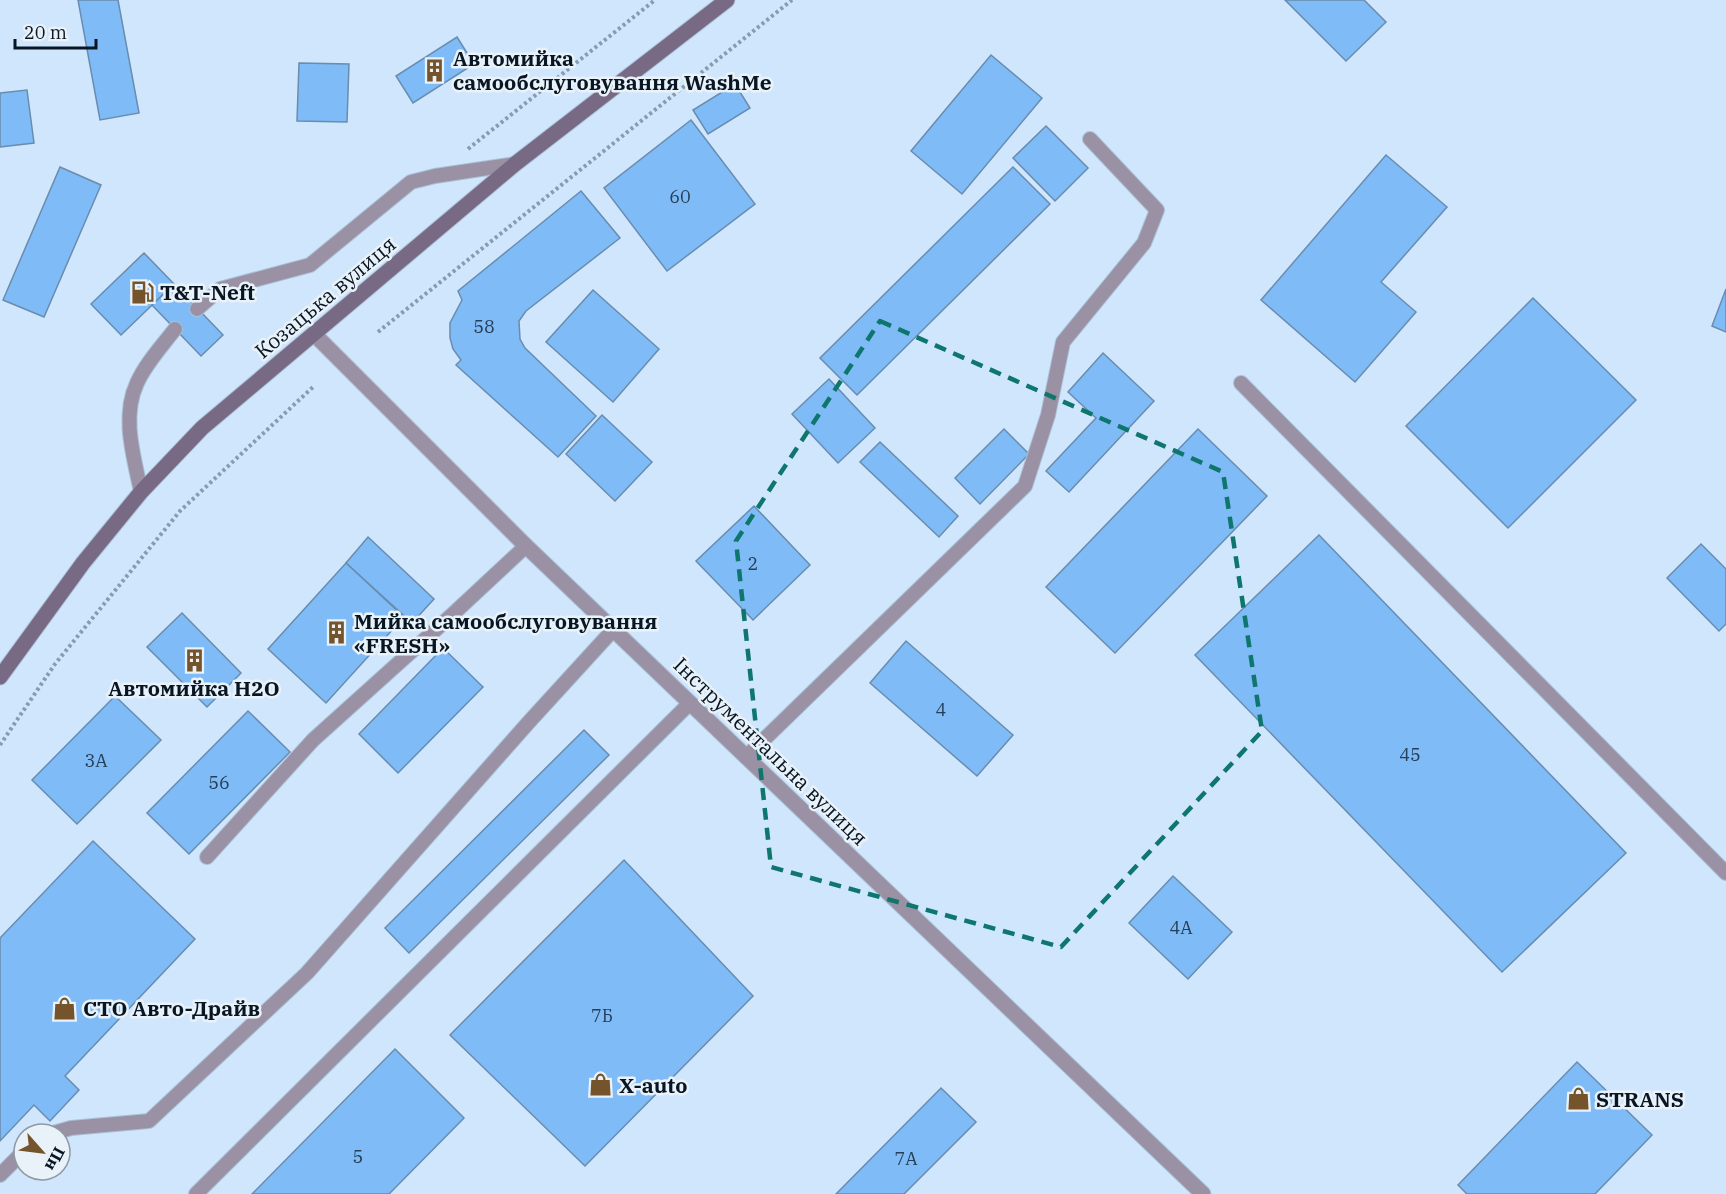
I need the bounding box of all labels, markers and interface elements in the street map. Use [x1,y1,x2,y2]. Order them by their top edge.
scale bar [15,12,96,50]
text: 20 m [24,21,67,44]
place label: Автомийка самообслуговування WashMe [453,44,772,96]
building icon: Автомийка самообслуговування WashMe [422,57,448,83]
house number: 60 [669,185,691,208]
street label: Козацька вулиця [249,230,401,364]
place label: T&T-Neft [160,278,255,306]
fuel station icon: T&T-Neft [129,279,155,305]
house number: 58 [473,315,495,338]
house number: 2 [748,552,758,575]
place label: Мийка самообслуговування «FRESH» [354,607,658,659]
building icon: Мийка самообслуговування «FRESH» [323,620,349,646]
building icon: Автомийка H2O [181,647,207,673]
street label: Інструментальна вулиця [668,651,874,851]
place label: Автомийка H2O [108,674,280,702]
house number: 4 [936,698,946,721]
house number: 45 [1399,743,1421,766]
house number: 3А [84,749,108,772]
house number: 56 [208,771,230,794]
house number: 4А [1169,916,1193,939]
place label: СТО Авто-Драйв [83,994,260,1022]
shop icon: СТО Авто-Драйв [52,995,78,1021]
house number: 7Б [591,1004,613,1027]
place label: X-auto [619,1071,687,1099]
shop icon: X-auto [588,1072,614,1098]
place label: STRANS [1596,1085,1684,1113]
shop icon: STRANS [1565,1086,1591,1112]
north arrow [12,1122,72,1182]
text: Пн [41,1144,70,1174]
house number: 5 [353,1145,363,1168]
house number: 7А [894,1147,918,1170]

